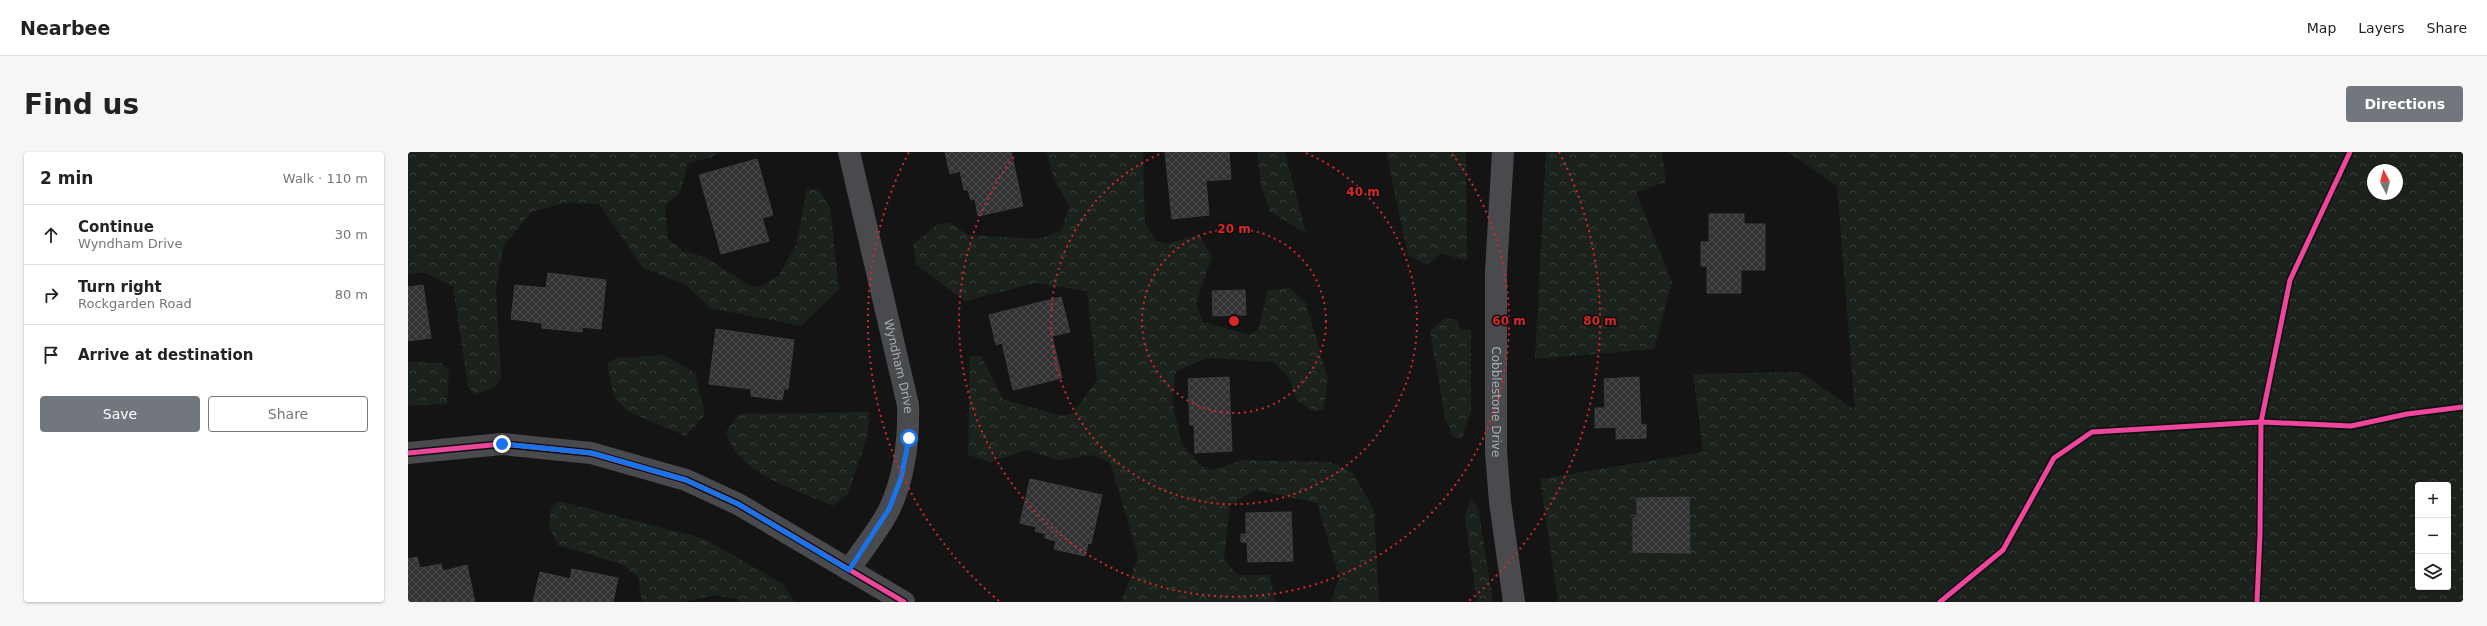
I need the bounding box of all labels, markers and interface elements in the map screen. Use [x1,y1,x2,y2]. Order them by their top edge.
text: Nearbee [20,17,110,39]
text: Map [2307,20,2336,36]
text: Layers [2358,20,2405,36]
text: Share [2427,20,2467,36]
button: Directions [2346,86,2463,122]
text: Find us [24,88,139,121]
north arrow [2367,164,2403,200]
text: 2 min [40,168,93,188]
text: Walk · 110 m [283,171,368,186]
text: 40 m [1346,185,1380,199]
text: Continue [78,218,154,236]
text: 20 m [1217,222,1251,236]
icon: ahead [40,224,62,246]
text: 30 m [335,227,368,242]
text: Wyndham Drive [78,236,182,251]
text: Turn right [78,278,162,296]
icon: right [40,284,62,306]
text: 80 m [335,287,368,302]
text: Rockgarden Road [78,296,192,311]
centre of rings [1227,314,1241,328]
text: 60 m [1492,314,1526,328]
text: 80 m [1583,314,1617,328]
street label: Wyndham Drive [881,318,915,414]
icon: arrive [40,344,62,366]
text: Arrive at destination [78,346,253,364]
street label: Cobblestone Drive [1489,346,1503,458]
button: Save [40,396,200,432]
button: Share [208,396,368,432]
route start [900,429,918,447]
route end [493,435,511,453]
map controls [2415,482,2451,590]
button: + [2415,482,2451,518]
button: − [2415,518,2451,554]
button: layers [2415,554,2451,590]

